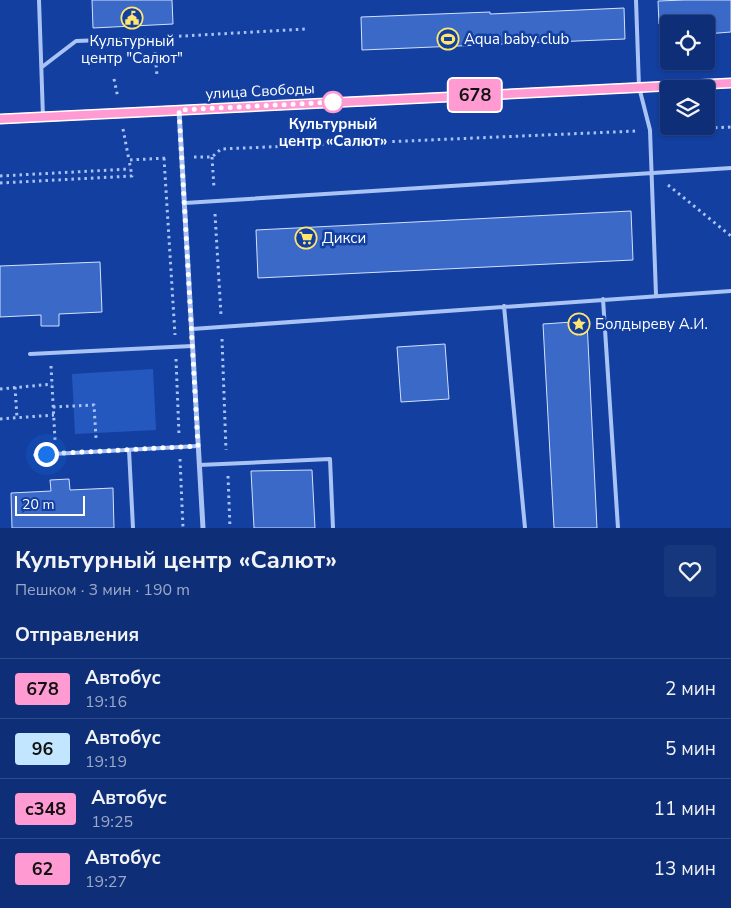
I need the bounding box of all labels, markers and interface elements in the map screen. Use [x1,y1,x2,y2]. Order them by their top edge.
public building icon: Культурный центр "Салют" [120,6,144,30]
map controls [660,15,715,135]
button: locate [660,15,715,70]
sports icon: Aqua baby club [436,27,460,51]
place label: Aqua baby club [464,29,570,49]
place label: Культурный центр "Салют" [81,31,183,68]
street label: улица Свободы [205,78,315,104]
line badge: 678 [446,79,504,111]
button: layers [660,80,715,135]
text: 678 [459,83,491,107]
marker: Культурный центр «Салют» [322,91,344,113]
place label: Культурный центр «Салют» [279,114,387,151]
supermarket icon: Дикси [294,226,318,250]
place label: Дикси [322,228,366,248]
place icon: Болдыреву А.И. [567,312,591,336]
place label: Болдыреву А.И. [595,314,708,334]
your location [34,442,59,467]
scale bar [15,493,85,516]
text: 20 m [22,495,54,514]
text: Культурный центр «Салют» [15,544,337,576]
button: heart [664,545,716,597]
text: Пешком · 3 мин · 190 m [15,579,190,601]
text: Отправления [15,622,139,648]
text: Автобус [85,665,161,691]
text: 2 мин [665,676,716,702]
text: 678 [26,677,59,701]
text: 19:16 [85,691,127,713]
text: Автобус [85,725,161,751]
text: 5 мин [665,736,716,762]
text: 96 [32,737,53,761]
text: 19:19 [85,751,127,773]
text: Автобус [91,785,167,811]
text: 11 мин [654,796,716,822]
text: с348 [25,797,66,821]
text: 19:25 [91,811,133,833]
text: Автобус [85,845,161,871]
text: 13 мин [654,856,716,882]
text: 62 [32,857,53,881]
text: 19:27 [85,871,127,893]

